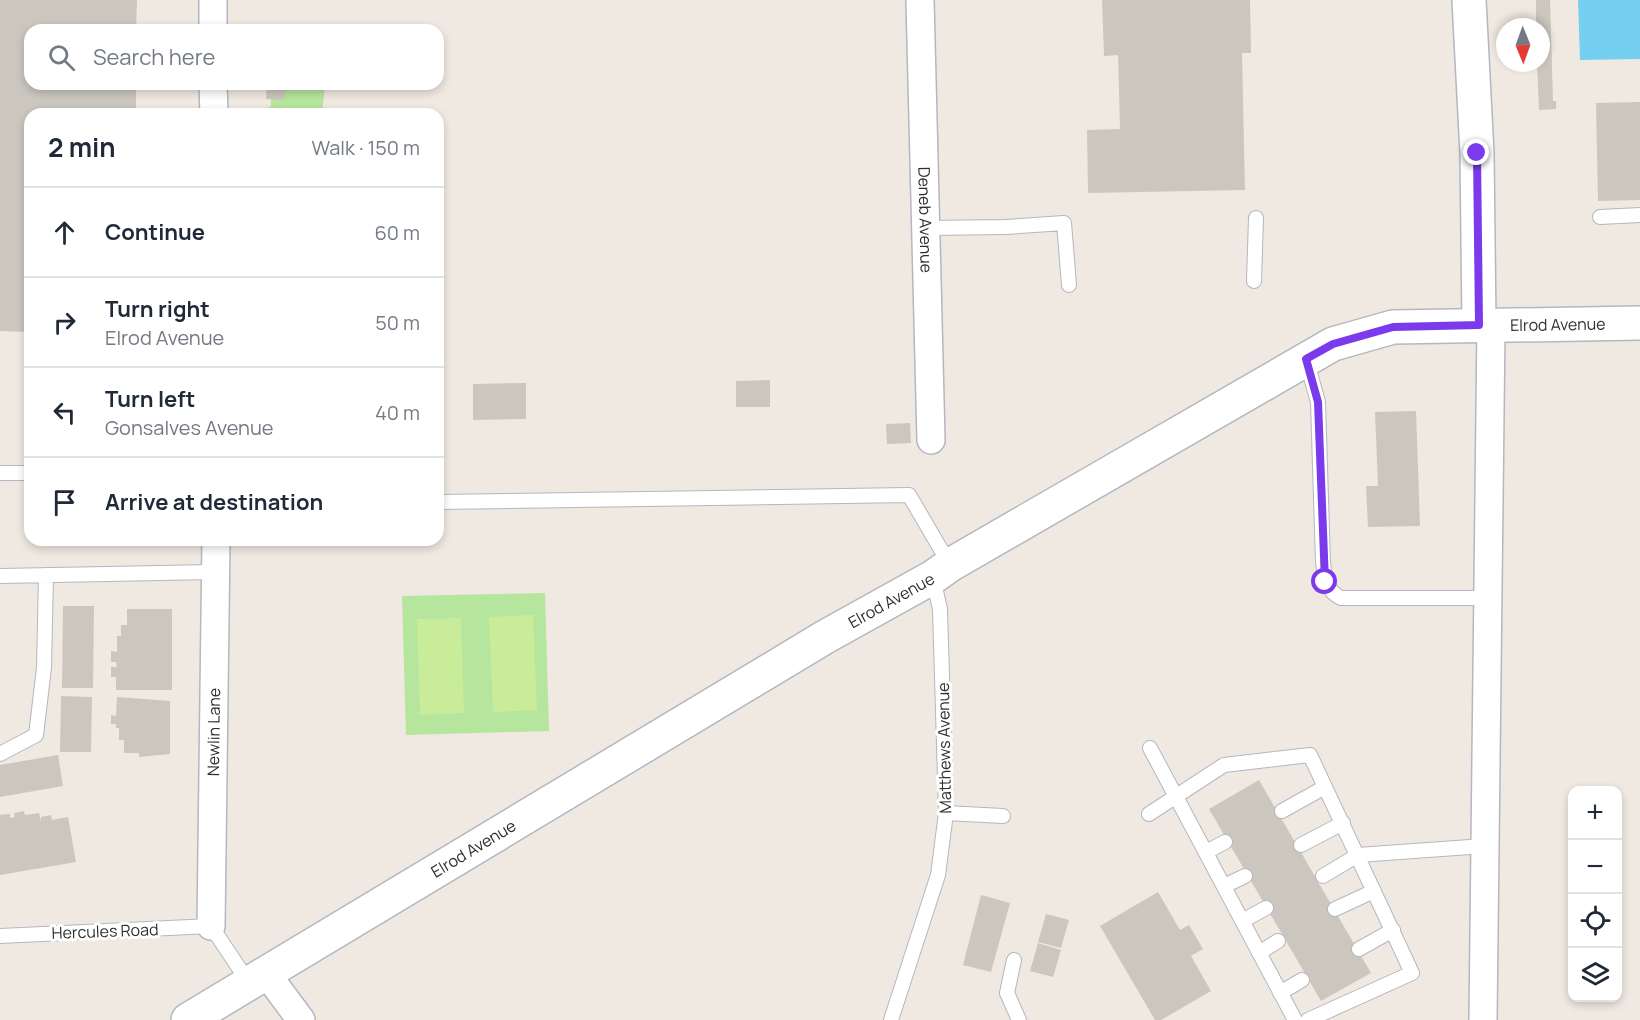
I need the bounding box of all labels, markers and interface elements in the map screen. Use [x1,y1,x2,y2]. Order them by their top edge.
north arrow [1496,18,1550,72]
search box [24,24,444,90]
icon: search [45,41,78,74]
text: Search here [93,42,215,72]
text: 2 min [48,129,116,165]
text: Walk · 150 m [311,134,420,161]
route end [1463,139,1489,165]
street label: Deneb Avenue [913,167,938,273]
icon: ahead [48,216,81,249]
text: Continue [105,217,205,247]
text: 60 m [374,219,420,246]
text: Turn right [105,294,210,324]
icon: right [48,306,81,339]
text: 50 m [375,309,420,336]
street label: Elrod Avenue [1510,313,1606,336]
text: Elrod Avenue [105,324,224,351]
text: Turn left [105,384,195,414]
icon: left [48,396,81,429]
text: 40 m [375,399,420,426]
text: Gonsalves Avenue [105,414,274,441]
icon: arrive [48,486,81,519]
text: Arrive at destination [105,487,323,517]
street label: Elrod Avenue [844,567,938,633]
route start [1311,568,1337,594]
street label: Matthews Avenue [932,682,956,814]
street label: Newlin Lane [202,688,225,776]
map controls [1568,786,1622,1002]
button: + [1568,786,1622,840]
street label: Elrod Avenue [427,814,520,882]
button: − [1568,840,1622,894]
button: locate [1568,894,1622,948]
street label: Hercules Road [51,918,159,944]
button: layers [1568,948,1622,1002]

